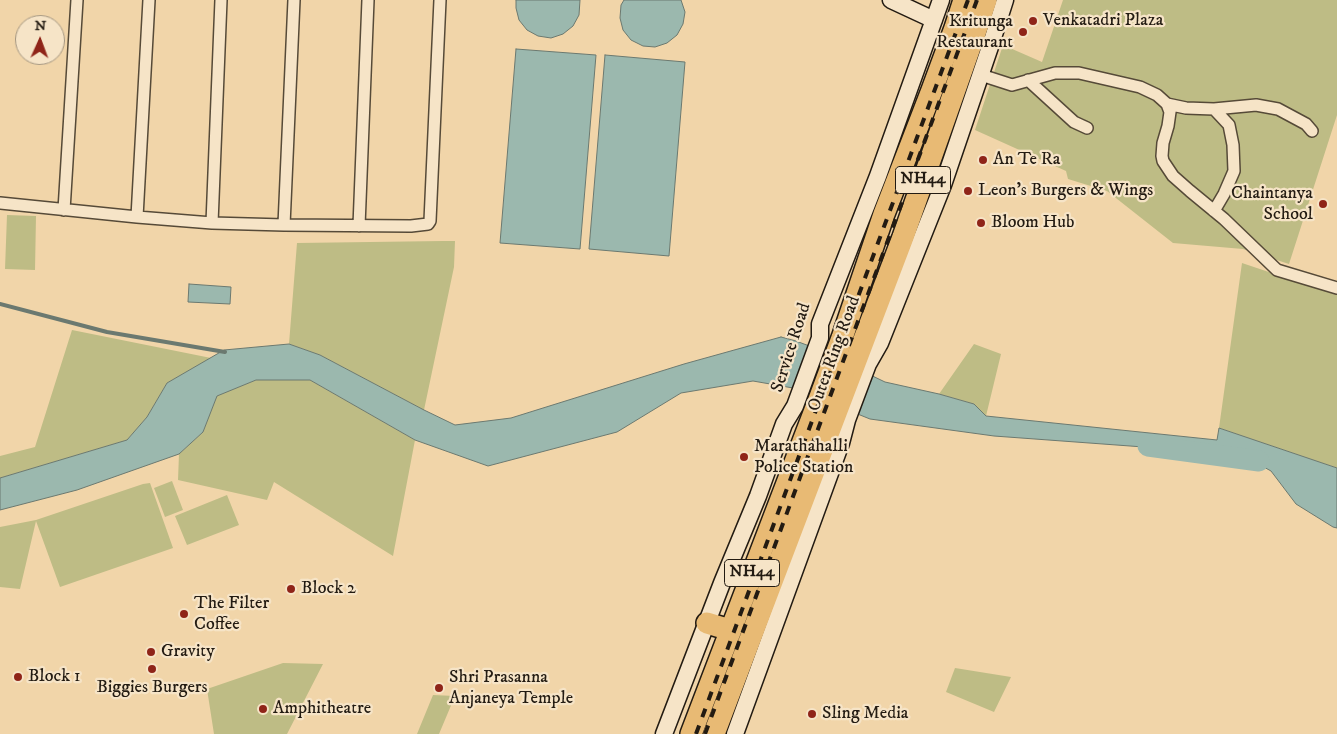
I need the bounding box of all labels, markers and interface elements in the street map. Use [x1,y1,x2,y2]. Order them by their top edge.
place label: Venkatadri Plaza [1043,10,1163,32]
place label: Kritunga Restaurant [936,11,1013,54]
north arrow [15,15,65,65]
marker: Venkatadri Plaza [1027,15,1039,27]
text: N [34,17,47,35]
marker: Kritunga Restaurant [1017,26,1029,38]
place label: An Te Ra [993,149,1060,171]
marker: An Te Ra [977,154,989,166]
road number: NH44 [896,166,950,194]
place label: Leon's Burgers & Wings [978,180,1153,202]
place label: Chaintanya School [1231,183,1313,225]
marker: Leon's Burgers & Wings [962,185,974,197]
marker: Chaintanya School [1317,198,1329,210]
place label: Bloom Hub [991,212,1074,234]
marker: Bloom Hub [975,217,987,229]
street label: Outer Ring Road [804,293,866,415]
street label: Service Road [767,301,817,395]
place label: Marathahalli Police Station [754,436,853,478]
marker: Marathahalli Police Station [738,451,750,463]
road number: NH44 [724,560,780,586]
place label: Block 2 [301,578,356,600]
marker: Block 2 [285,583,297,595]
place label: The Filter Coffee [194,593,269,636]
marker: The Filter Coffee [178,608,190,620]
place label: Gravity [161,641,215,663]
marker: Gravity [145,646,157,658]
marker: Biggies Burgers [146,663,158,675]
place label: Block 1 [28,666,81,688]
place label: Shri Prasanna Anjaneya Temple [449,667,573,710]
marker: Block 1 [12,671,24,683]
place label: Biggies Burgers [96,677,208,699]
marker: Shri Prasanna Anjaneya Temple [433,682,445,694]
place label: Amphitheatre [273,698,371,720]
marker: Amphitheatre [257,703,269,715]
place label: Sling Media [822,703,908,725]
marker: Sling Media [806,708,818,720]

